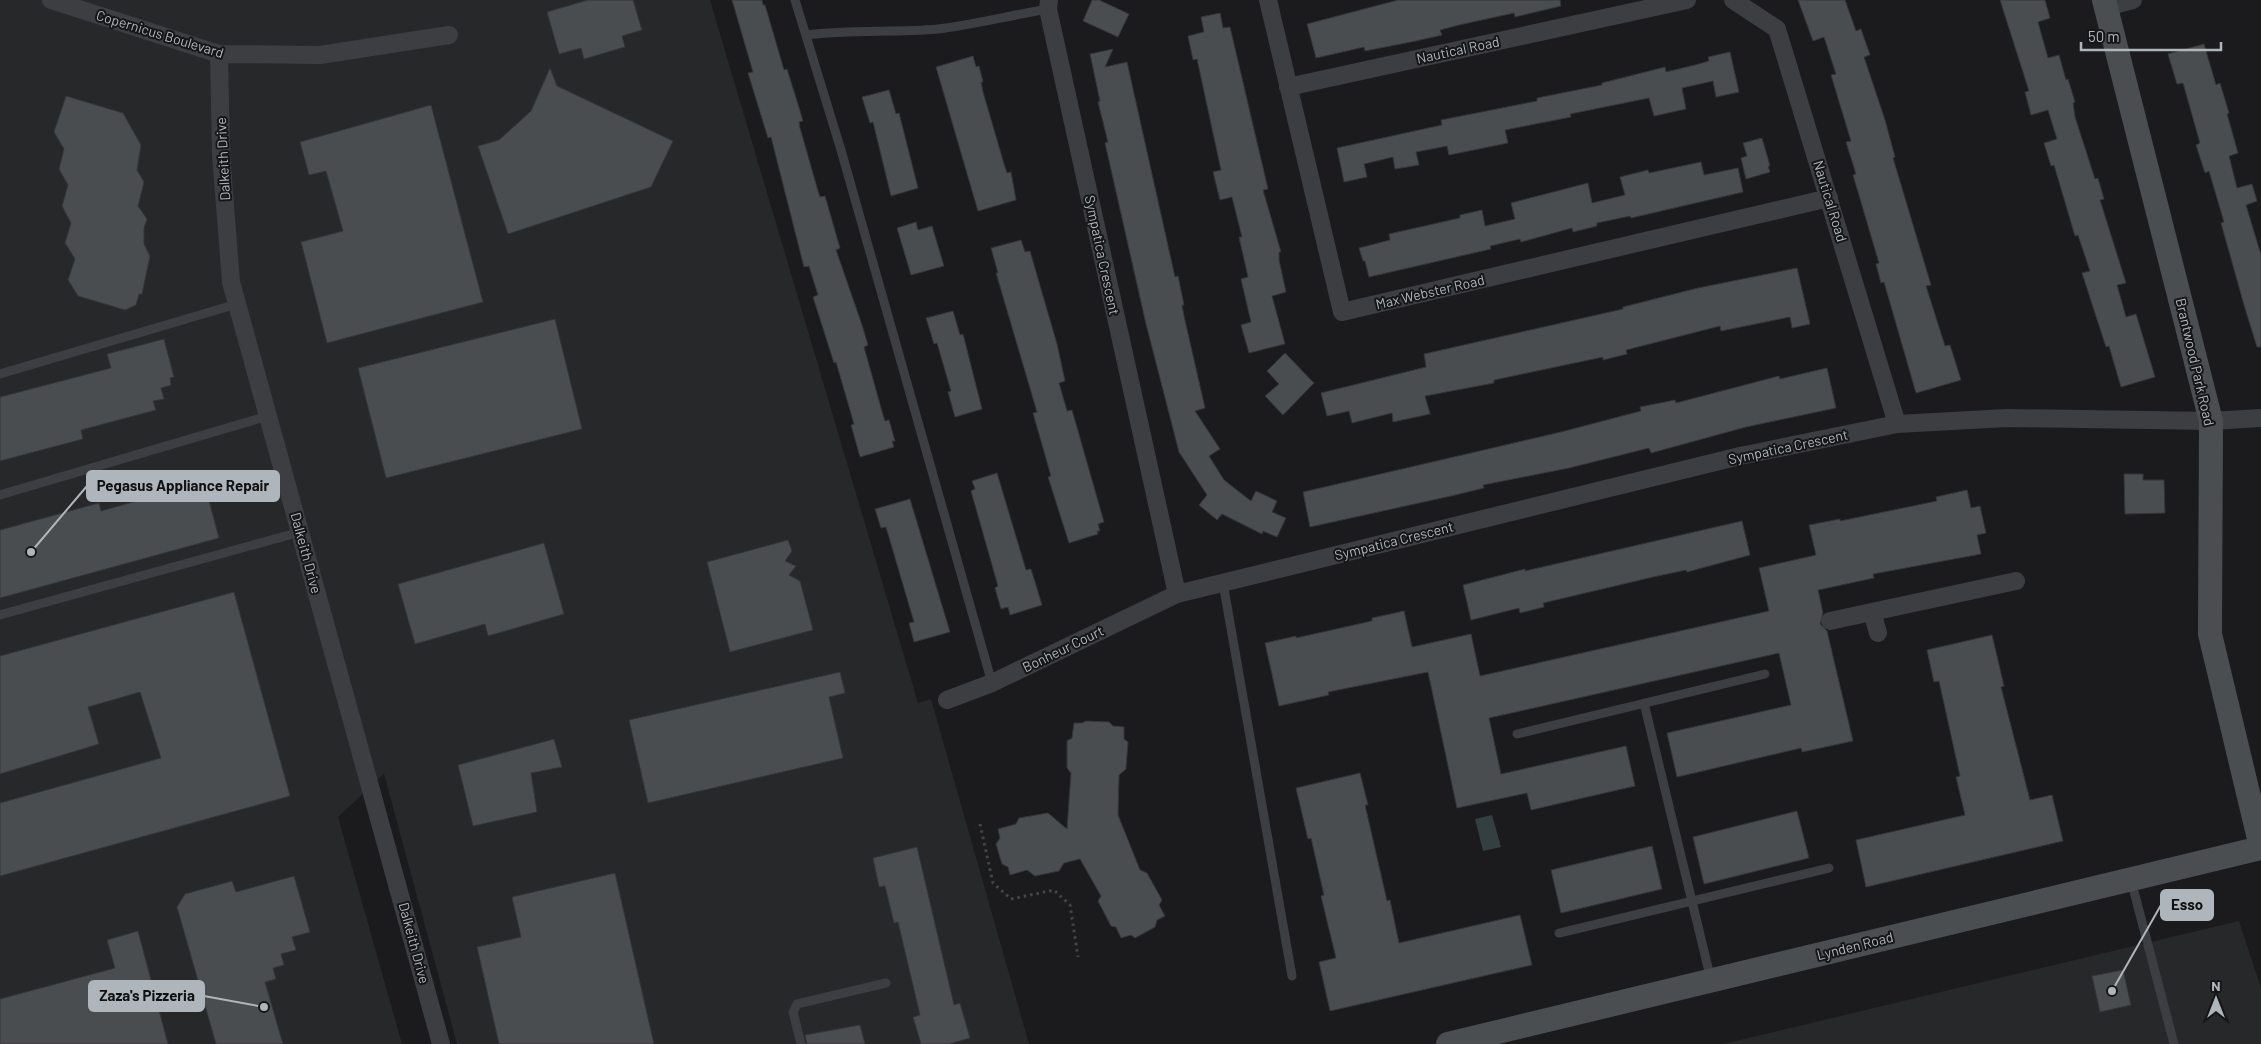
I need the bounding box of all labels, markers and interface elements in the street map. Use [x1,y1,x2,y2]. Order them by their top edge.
street label: Copernicus Boulevard [94,6,226,61]
scale bar [2081,20,2221,52]
text: 50 m [2088,27,2120,45]
street label: Nautical Road [1415,32,1501,67]
street label: Dalkeith Drive [212,117,233,201]
street label: Nautical Road [1810,158,1851,244]
street label: Sympatica Crescent [1082,194,1123,316]
street label: Max Webster Road [1374,271,1486,312]
street label: Brantwood Park Road [2173,296,2218,427]
street label: Sympatica Crescent [1727,426,1849,467]
callout: Pegasus Appliance Repair [87,471,279,501]
text: Pegasus Appliance Repair [97,476,269,494]
street label: Dalkeith Drive [287,510,325,595]
street label: Sympatica Crescent [1333,518,1455,564]
street label: Bonheur Court [1019,622,1106,676]
callout: Esso [2161,890,2213,920]
text: Esso [2171,895,2203,913]
street label: Dalkeith Drive [395,900,433,985]
street label: Lynden Road [1815,928,1895,963]
north arrow [2191,974,2241,1024]
text: N [2211,977,2221,994]
callout: Zaza's Pizzeria [89,981,204,1011]
text: Zaza's Pizzeria [99,986,195,1004]

